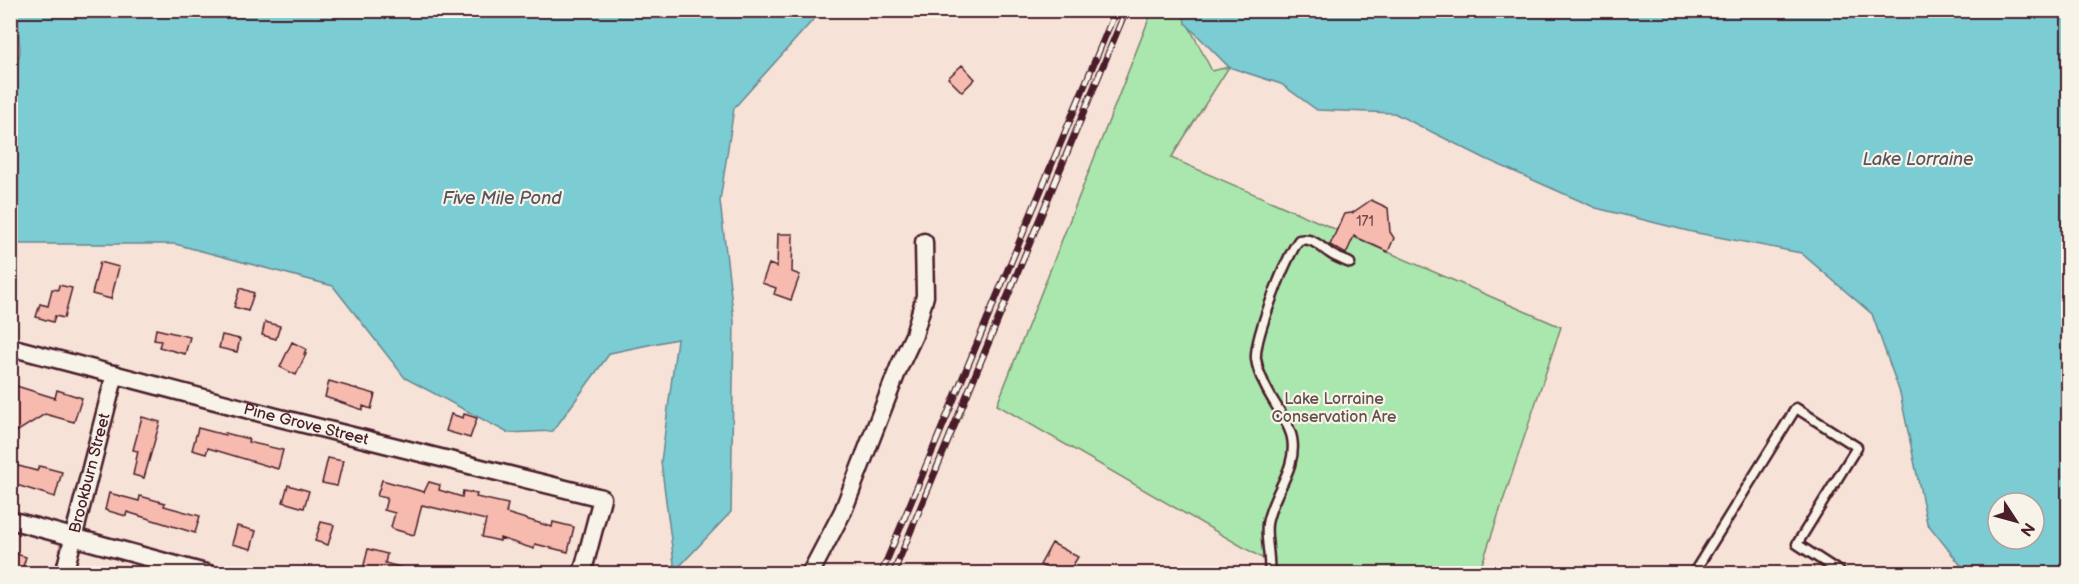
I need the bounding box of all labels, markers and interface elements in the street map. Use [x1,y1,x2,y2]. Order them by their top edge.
water label: Lake Lorraine [1862,149,1974,170]
water label: Five Mile Pond [442,188,562,209]
house number: 171 [1356,213,1374,230]
park label: Lake Lorraine Conservation Are [1271,390,1397,427]
street label: Pine Grove Street [242,399,371,449]
street label: Brookburn Street [65,411,114,535]
north arrow [1986,491,2046,551]
text: N [2016,518,2038,539]

